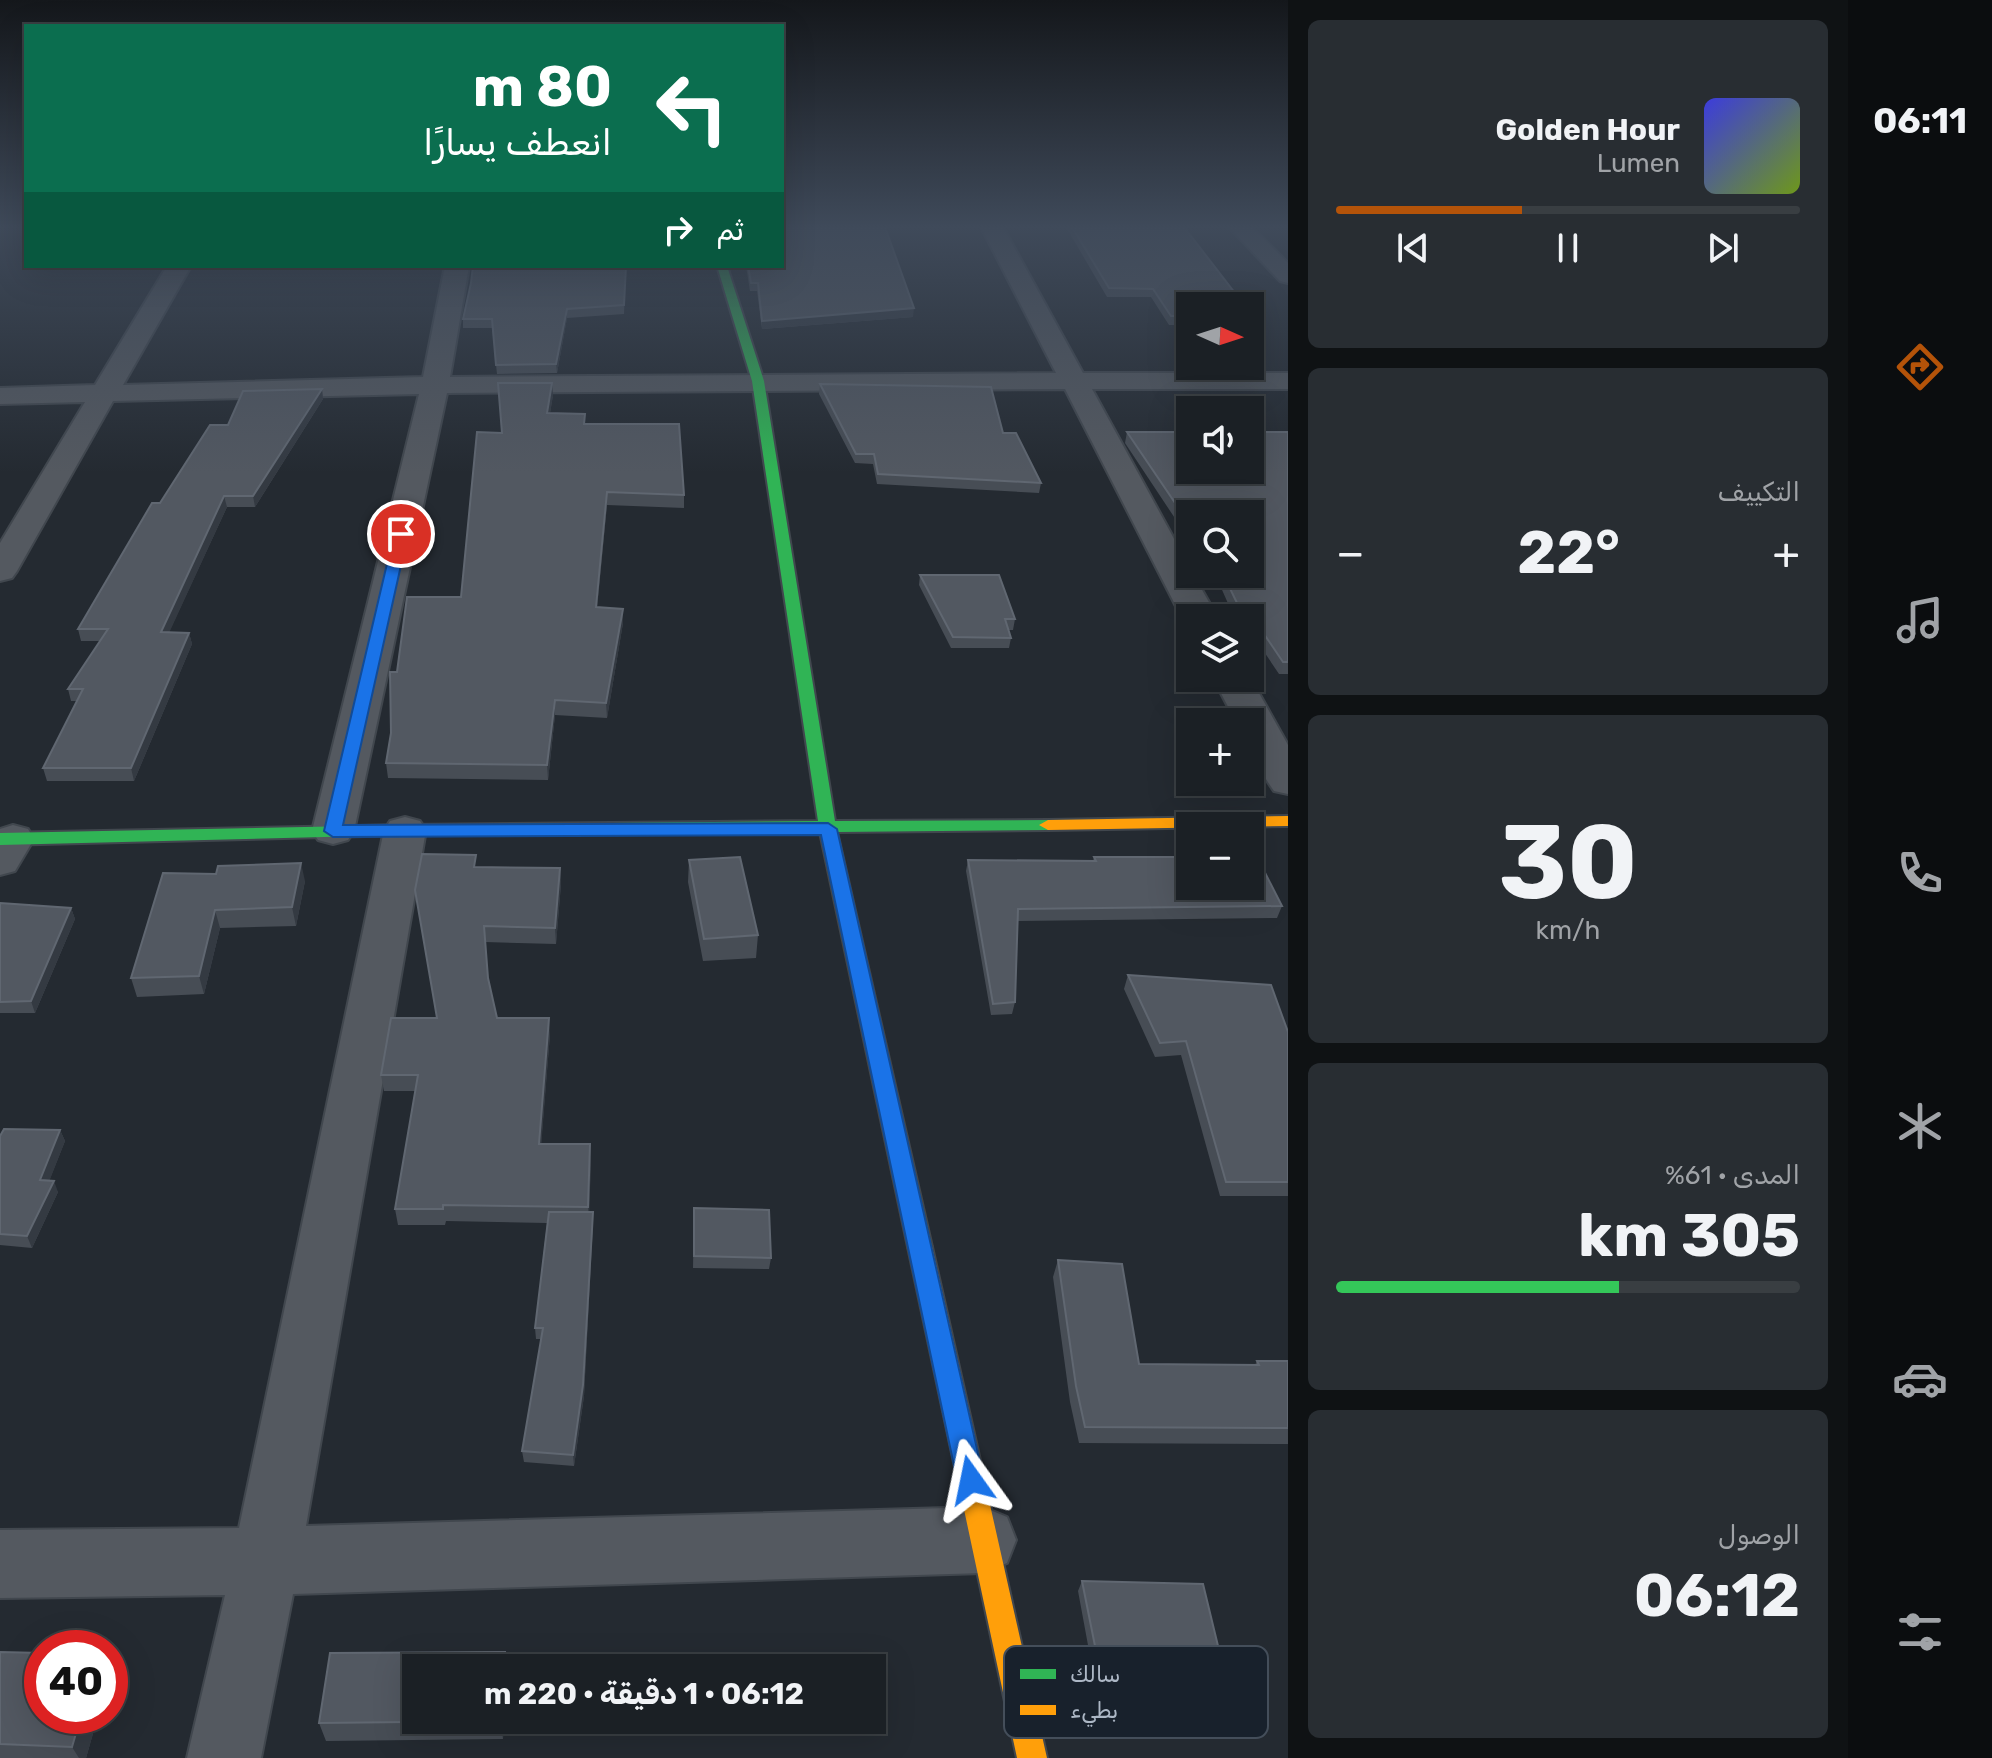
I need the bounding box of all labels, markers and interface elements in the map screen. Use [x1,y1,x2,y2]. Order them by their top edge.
text: 80 m [473,54,612,120]
icon: left [640,56,744,160]
text: 06:11 [1873,99,1967,142]
text: Golden Hour [1496,112,1680,148]
text: انعطف يسارًا [423,121,612,164]
text: Lumen [1597,148,1680,179]
icon: right [656,208,700,252]
text: ثم [716,212,744,248]
icon: previous [1391,226,1435,270]
icon: pause [1546,226,1590,270]
icon: next [1701,226,1745,270]
north arrow [1176,292,1264,380]
map controls [1176,292,1264,900]
icon: directions [1892,339,1948,395]
button: sound [1176,396,1264,484]
text: التكييف [1718,477,1800,508]
pin [367,500,435,568]
button: search [1176,500,1264,588]
icon: arrive [379,512,423,556]
text: 22° [1517,517,1620,588]
text: − [1336,527,1365,579]
text: + [1773,527,1800,579]
icon: music [1892,592,1948,648]
button: layers [1176,604,1264,692]
button: + [1176,708,1264,796]
text: 30 [1498,801,1638,924]
button: − [1176,812,1264,900]
icon: phone [1892,845,1948,901]
text: km/h [1536,915,1600,946]
icon: climate [1892,1098,1948,1154]
text: المدى · 61% [1665,1160,1800,1191]
text: 305 km [1578,1200,1800,1271]
icon: car [1892,1351,1948,1407]
position arrow [929,1438,1013,1522]
text: الوصول [1718,1520,1800,1551]
text: 06:12 [1634,1560,1800,1631]
icon: filters [1892,1604,1948,1660]
speed limit sign: 40 [24,1630,128,1734]
legend [1004,1646,1268,1738]
text: سالك [1070,1661,1121,1688]
text: 06:12 · 1 دقيقة · 220 m [484,1676,804,1712]
text: بطيء [1070,1697,1118,1727]

